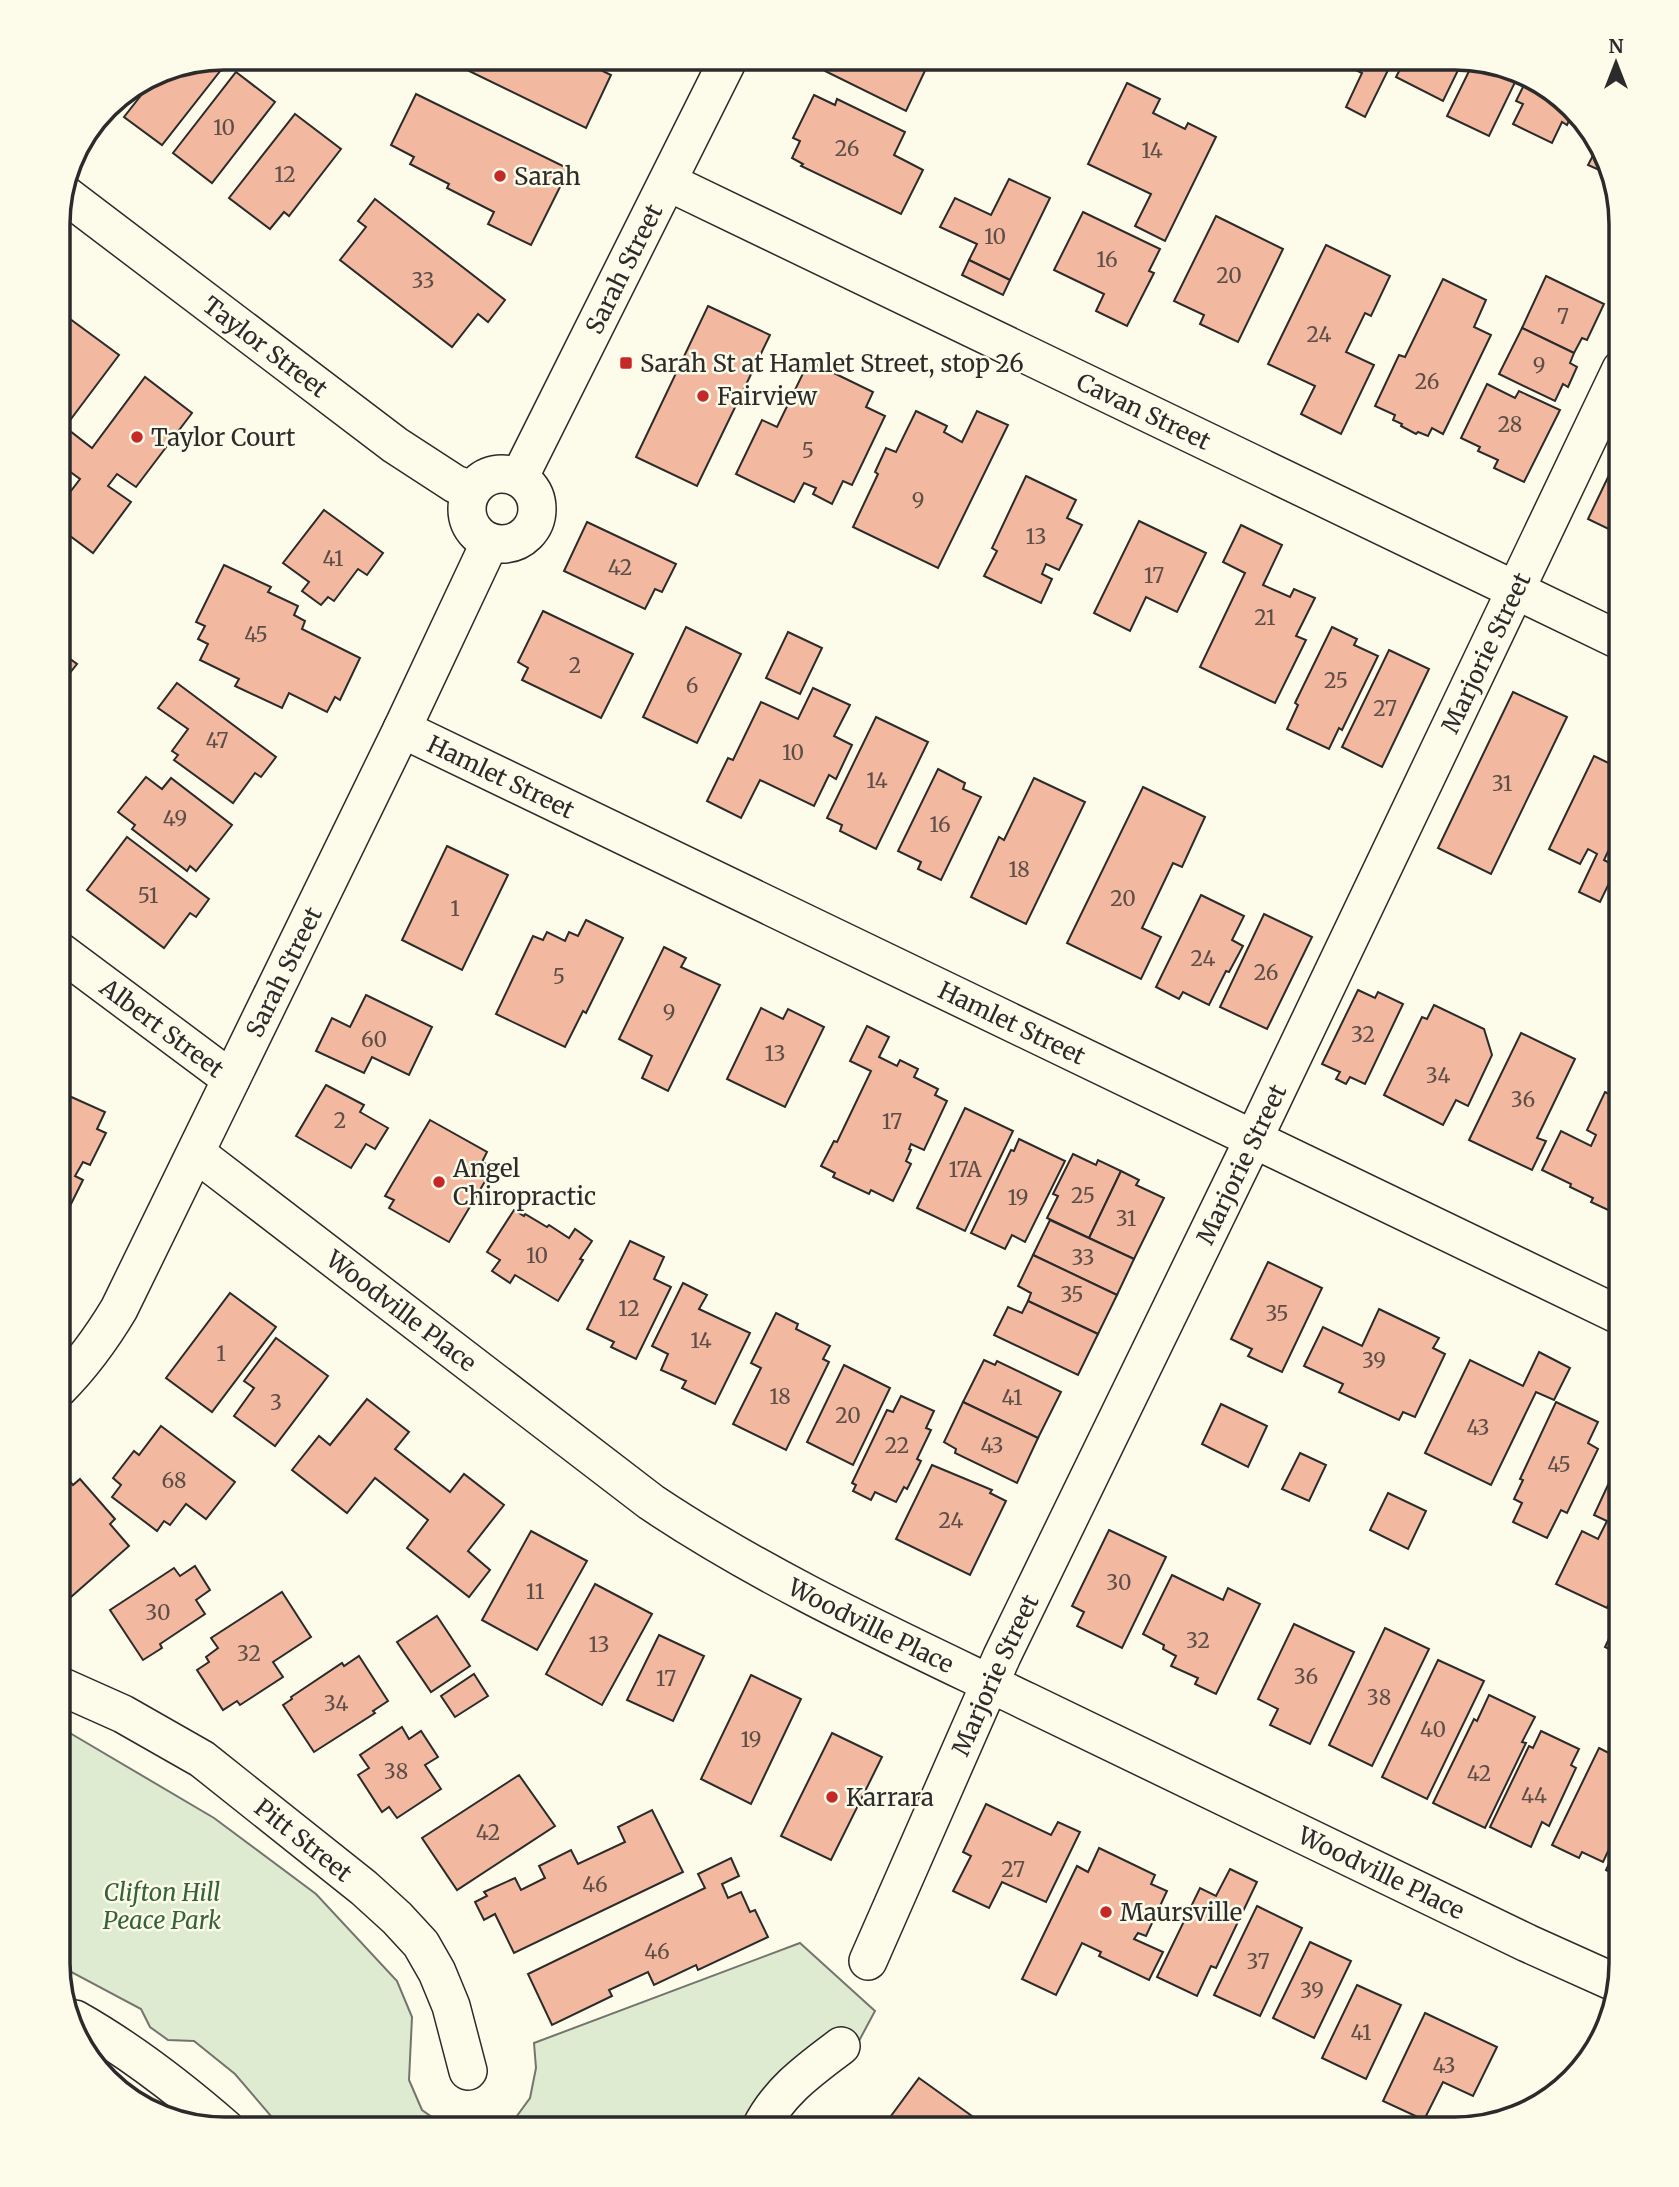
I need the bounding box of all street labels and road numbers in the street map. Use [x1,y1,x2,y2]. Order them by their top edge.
street label: Sarah Street [578,198,669,339]
street label: Taylor Street [197,289,334,404]
street label: Cavan Street [1072,366,1216,457]
street label: Marjorie Street [1434,567,1537,738]
street label: Hamlet Street [423,728,580,826]
street label: Sarah Street [239,901,329,1042]
street label: Albert Street [93,971,231,1084]
street label: Hamlet Street [933,974,1091,1072]
street label: Marjorie Street [1189,1078,1293,1249]
street label: Woodville Place [319,1243,483,1378]
street label: Woodville Place [782,1571,959,1680]
street label: Marjorie Street [945,1588,1046,1760]
street label: Pitt Street [249,1792,359,1889]
street label: Woodville Place [1292,1819,1470,1926]

